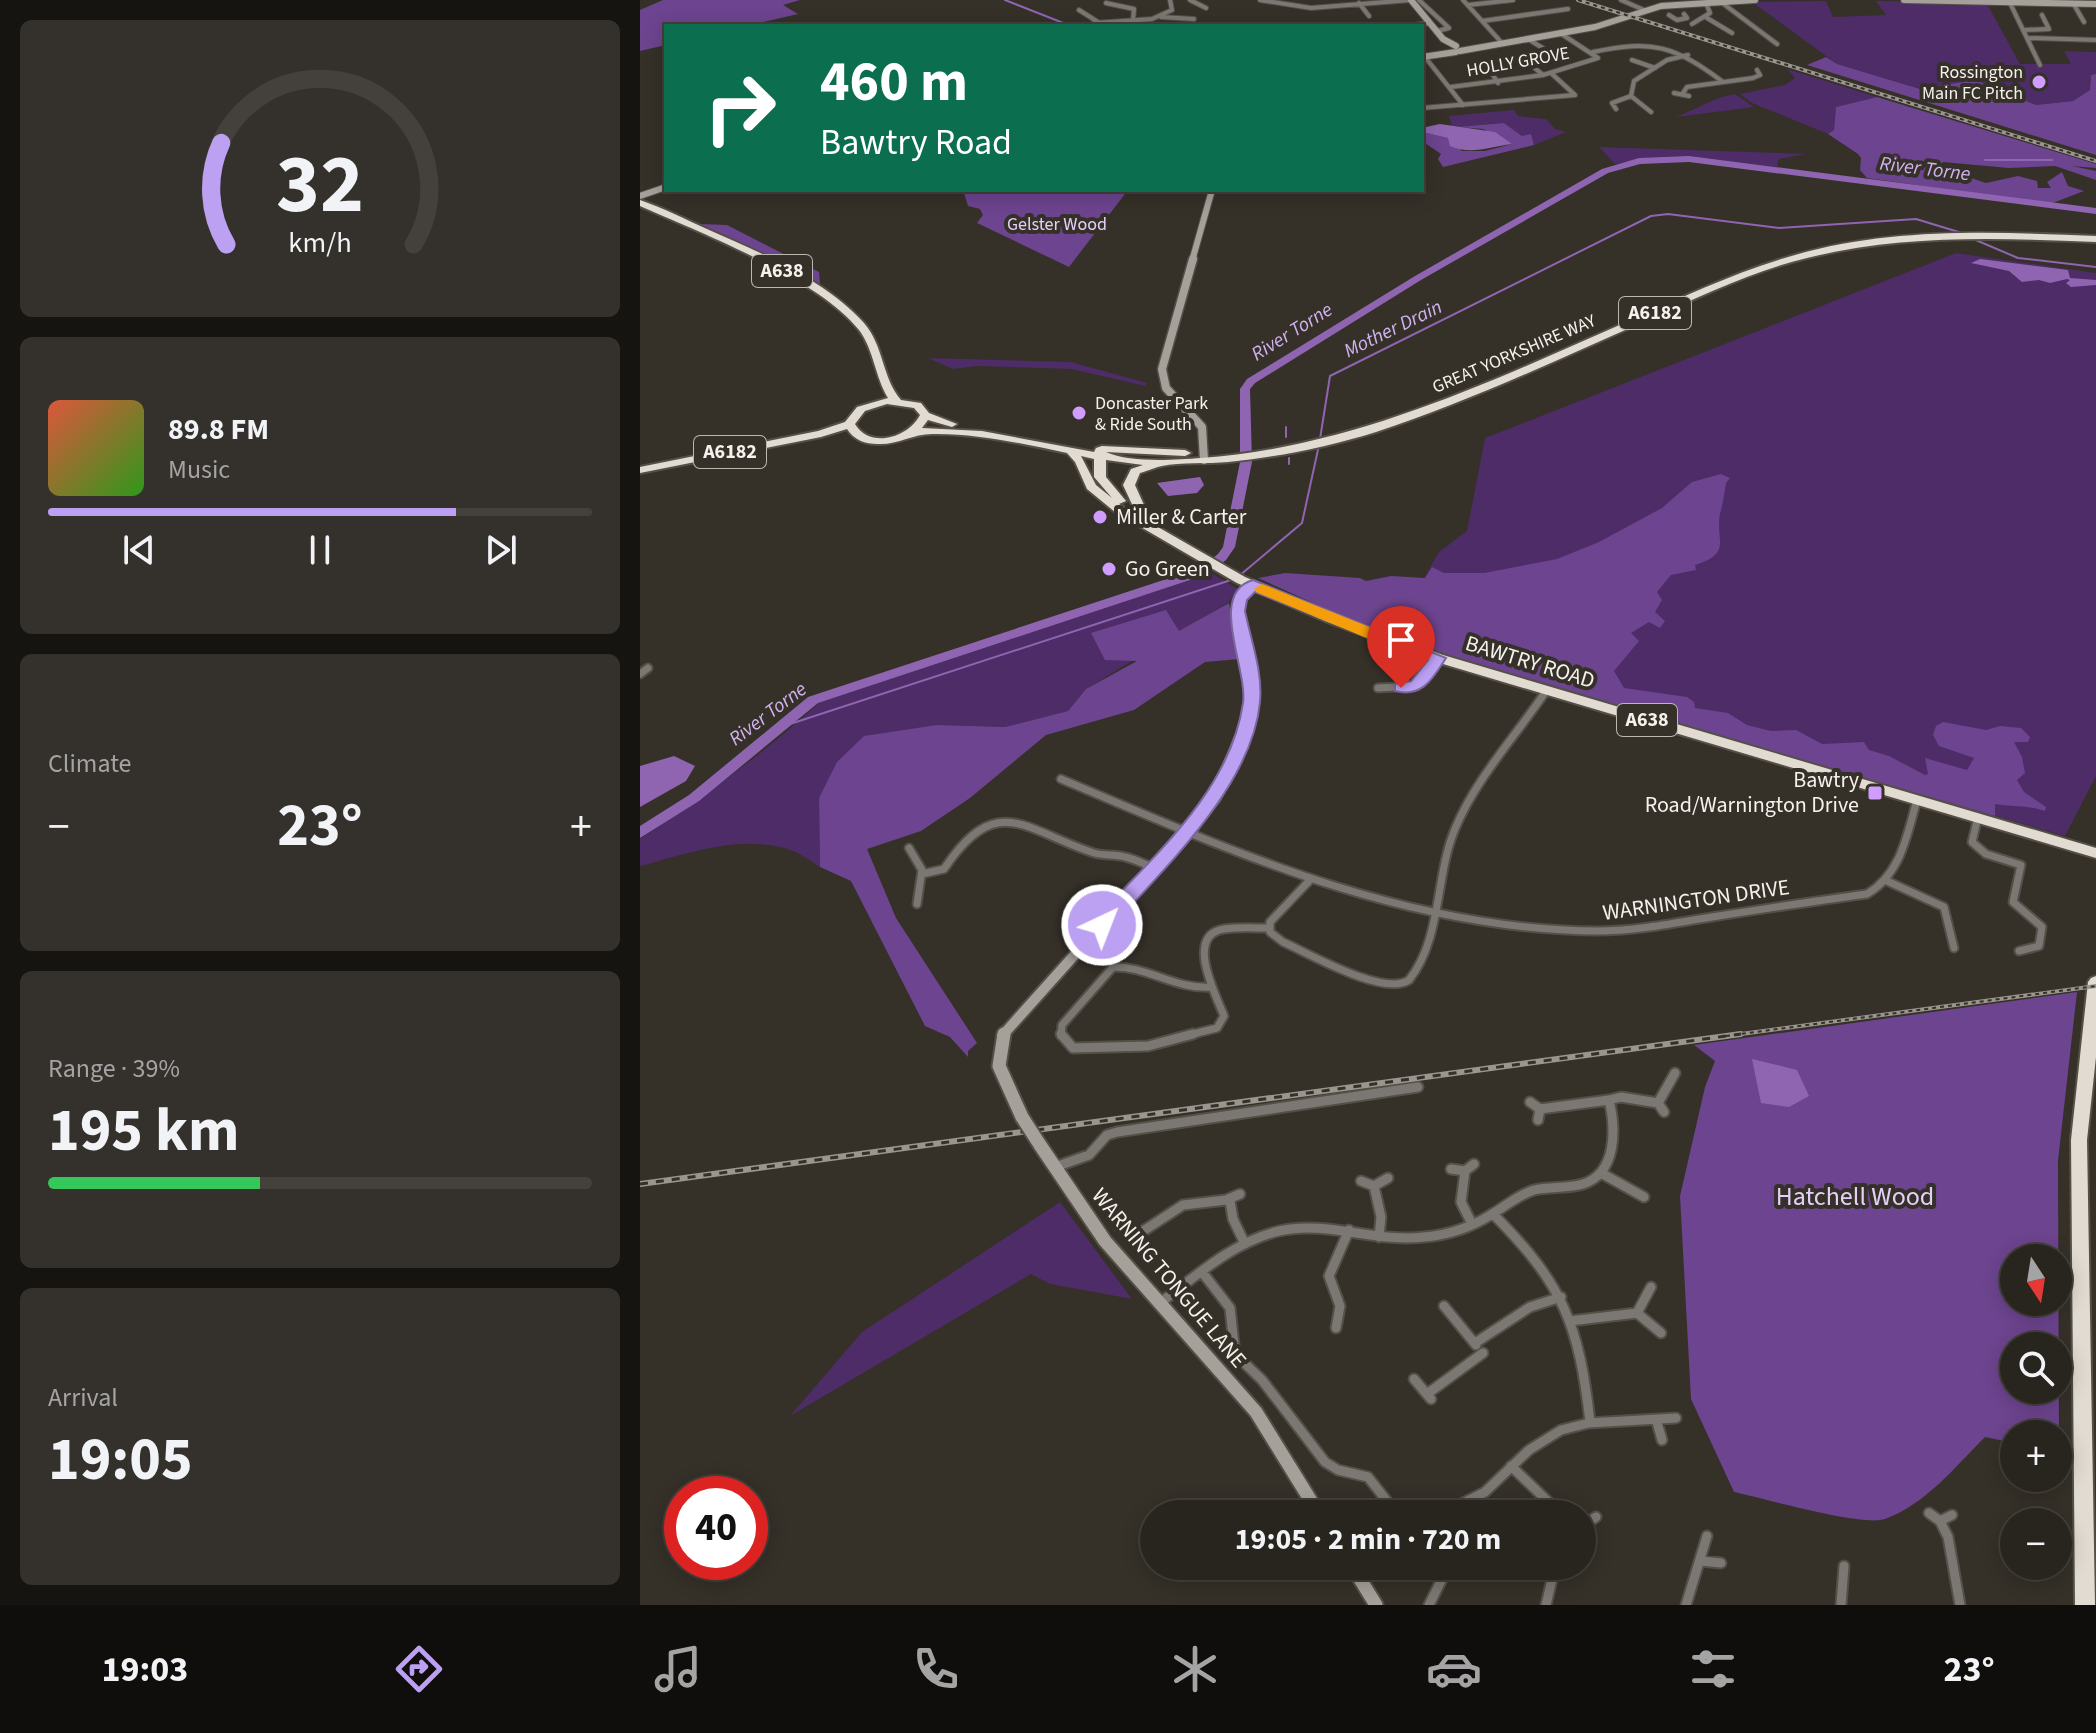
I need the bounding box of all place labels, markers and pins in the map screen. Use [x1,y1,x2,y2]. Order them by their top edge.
place label: Rossington Main FC Pitch [1922,60,2023,106]
marker: Rossington Main FC Pitch [2030,73,2048,91]
place label: Doncaster Park & Ride South [1095,391,1208,437]
marker: Doncaster Park & Ride South [1070,404,1088,422]
place label: Miller & Carter [1116,501,1247,533]
marker: Miller & Carter [1091,508,1109,526]
place label: Go Green [1125,553,1210,585]
marker: Go Green [1100,560,1118,578]
pin [1367,606,1435,688]
place label: Bawtry Road/Warnington Drive [1645,764,1860,821]
marker: Bawtry Road/Warnington Drive [1866,784,1884,802]

